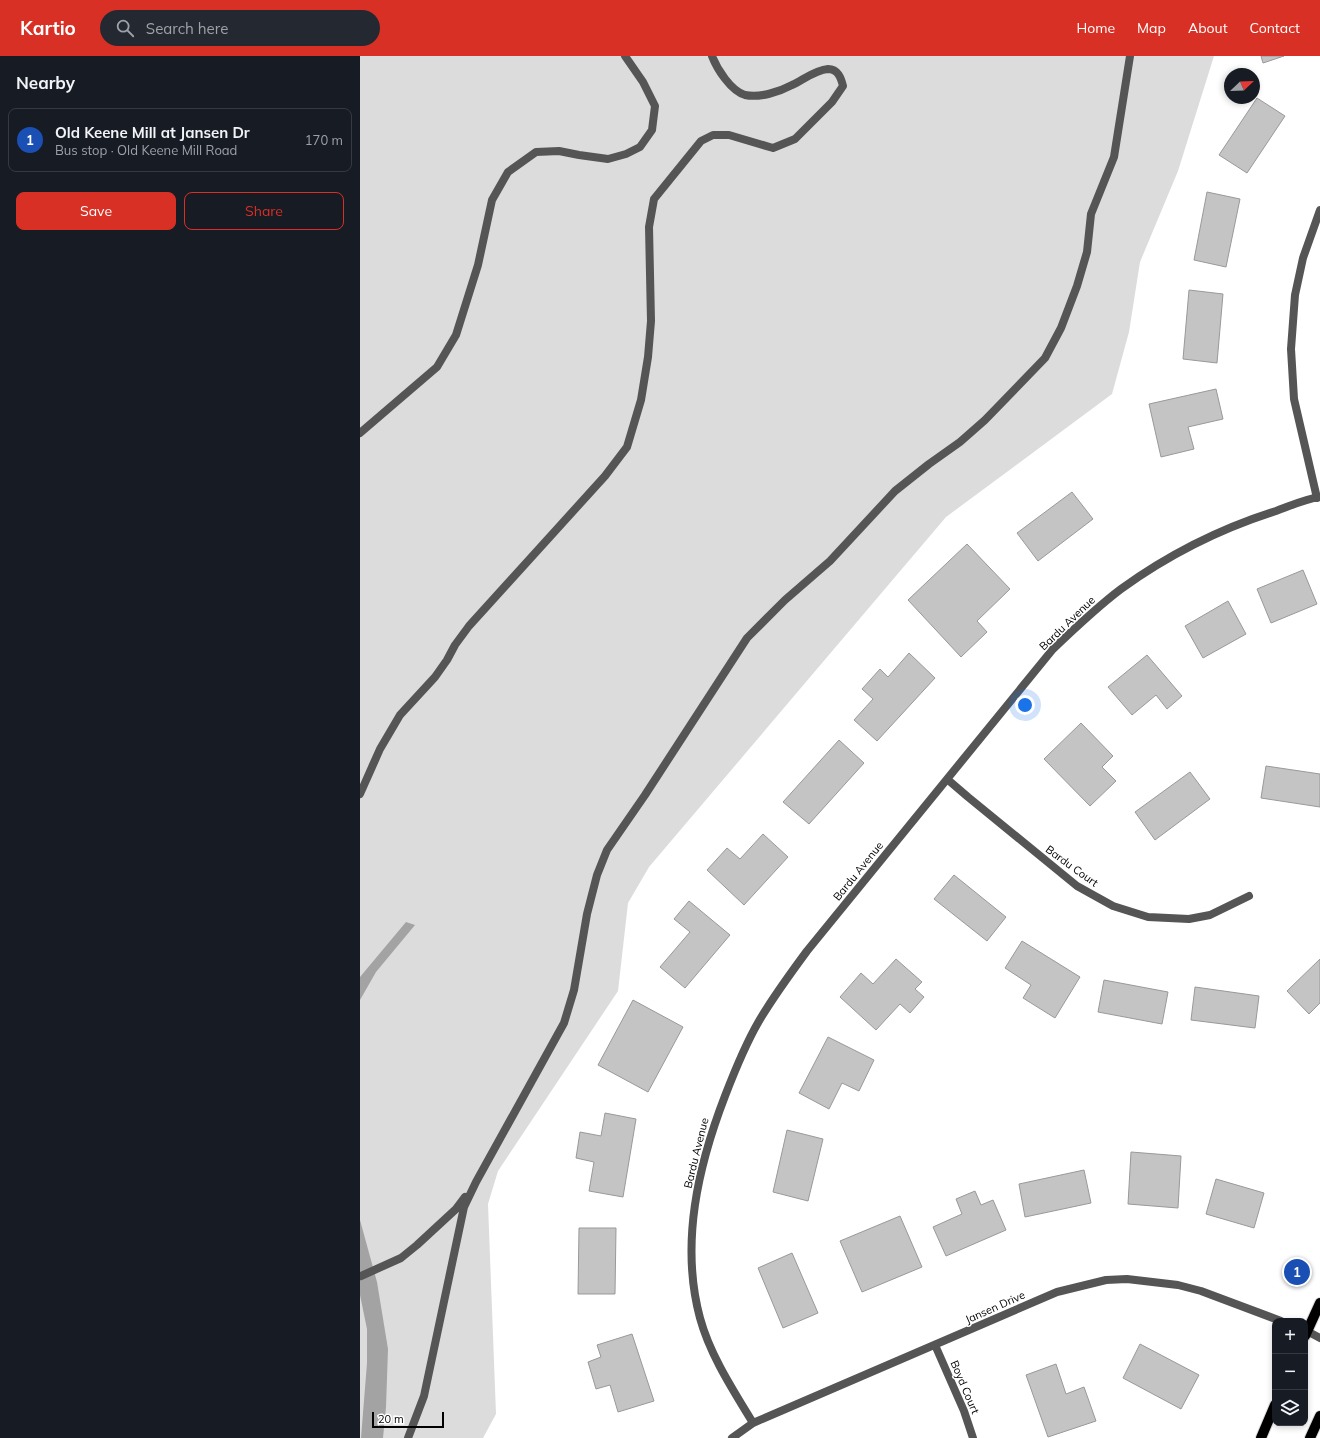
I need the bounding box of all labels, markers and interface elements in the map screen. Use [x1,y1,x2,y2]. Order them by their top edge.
search box [100,10,380,46]
text: Kartio [20,16,76,40]
icon: search [114,17,136,39]
text: Search here [146,19,228,38]
text: Home [1076,19,1115,37]
text: Map [1137,19,1166,37]
text: About [1188,19,1228,37]
text: Contact [1250,19,1300,37]
north arrow [1224,68,1260,104]
text: Nearby [16,72,75,93]
text: Old Keene Mill at Jansen Dr [55,123,250,142]
text: 1 [26,132,34,148]
text: 170 m [305,132,343,148]
text: Bus stop · Old Keene Mill Road [55,142,237,158]
button: Save [16,192,176,230]
button: Share [184,192,344,230]
street label: Bardu Avenue [1036,593,1098,653]
your location [1015,695,1035,715]
street label: Bardu Avenue [830,839,886,903]
street label: Bardu Court [1043,842,1101,890]
street label: Bardu Avenue [680,1116,712,1190]
pin: 1 [1284,1257,1310,1287]
street label: Jansen Drive [963,1288,1027,1326]
map controls [1272,1318,1308,1426]
button: + [1272,1318,1308,1354]
button: − [1272,1354,1308,1390]
street label: Boyd Court [947,1358,983,1416]
button: layers [1272,1390,1308,1426]
scale bar [372,1410,444,1429]
text: 20 m [378,1412,404,1426]

